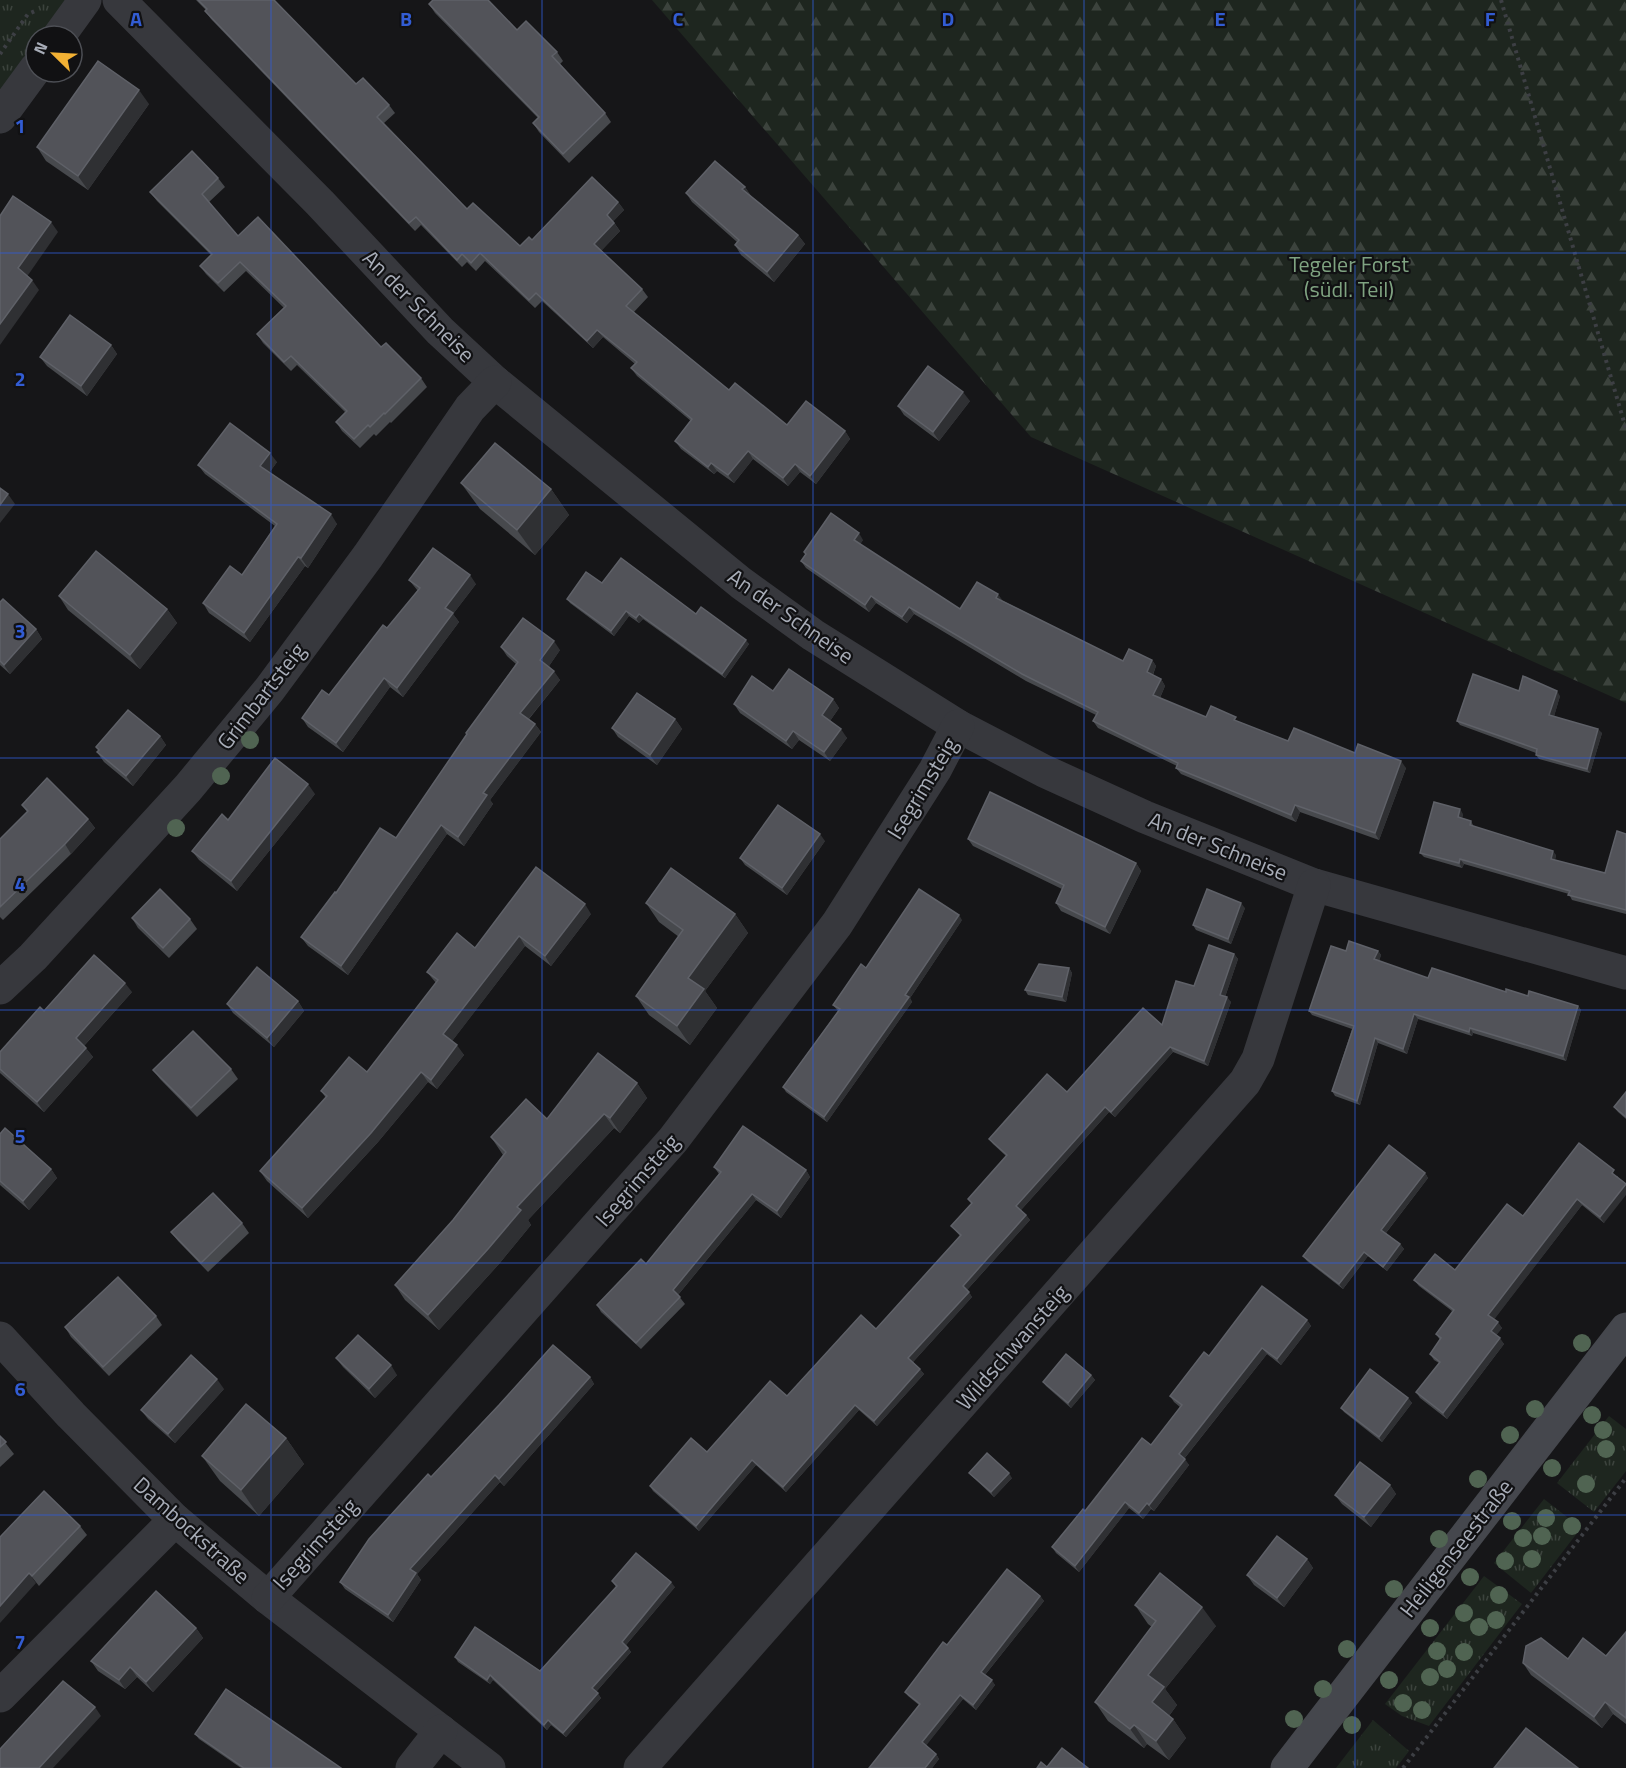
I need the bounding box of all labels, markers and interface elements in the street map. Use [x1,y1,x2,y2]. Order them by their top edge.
text: A [130,3,142,34]
text: B [400,3,412,34]
text: C [673,3,684,34]
text: D [942,3,954,34]
text: E [1214,3,1226,34]
text: F [1485,3,1496,34]
north arrow [24,24,84,84]
text: N [27,38,54,58]
text: 1 [14,110,26,141]
street label: An der Schneise [355,242,483,370]
park label: Tegeler Forst (südl. Teil) [1289,247,1409,306]
text: 2 [14,363,26,394]
street label: An der Schneise [721,560,861,672]
text: 3 [14,615,26,646]
street label: Grimbartsteig [208,635,314,757]
street label: Isegrimsteig [878,730,966,846]
street label: An der Schneise [1143,803,1293,889]
text: 4 [14,868,26,899]
text: 5 [14,1120,26,1151]
street label: Isegrimsteig [587,1126,687,1234]
street label: Wildschwansteig [948,1277,1076,1417]
text: 6 [14,1373,26,1404]
street label: Dambockstraße [126,1468,258,1592]
street label: Heiligenseestraße [1391,1472,1521,1624]
street label: Isegrimsteig [264,1490,366,1598]
text: 7 [14,1626,26,1657]

